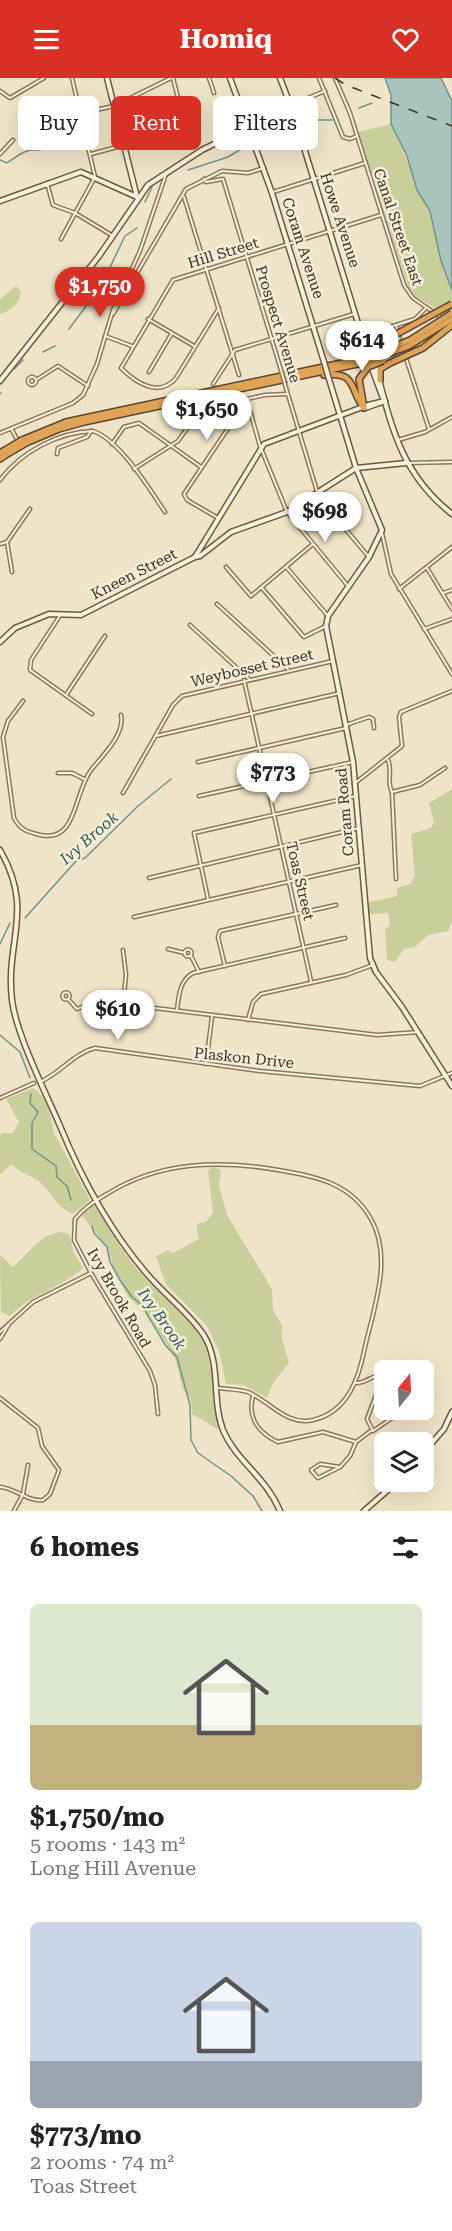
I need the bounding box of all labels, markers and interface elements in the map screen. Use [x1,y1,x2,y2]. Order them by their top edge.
icon: menu [30,23,63,56]
text: Homiq [180,23,272,55]
icon: heart [389,23,422,56]
chip: Buy [18,96,99,150]
chip: Rent [111,96,201,150]
chip: Filters [213,96,318,150]
street label: Canal Street East [370,166,427,288]
street label: Howe Avenue [316,170,364,270]
street label: Coram Avenue [278,195,328,301]
street label: Hill Street [185,234,261,272]
street label: Prospect Avenue [252,263,304,385]
pin: $1,750 [51,267,149,318]
text: $1,750 [69,274,131,298]
pin: $614 [326,321,398,372]
text: $614 [340,328,384,352]
pin: $1,650 [158,390,256,441]
text: $1,650 [176,397,238,421]
pin: $698 [289,492,361,543]
text: $698 [303,499,347,523]
street label: Kneen Street [88,545,180,603]
street label: Weybosset Street [189,645,315,691]
pin: $773 [237,753,309,804]
text: $773 [251,760,295,784]
street label: Coram Road [332,767,358,857]
water label: Ivy Brook [55,807,122,869]
street label: Toas Street [282,840,318,922]
pin: $610 [82,990,154,1041]
text: $610 [96,997,140,1021]
street label: Plaskon Drive [193,1044,295,1072]
street label: Ivy Brook Road [83,1245,155,1351]
water label: Ivy Brook [133,1284,190,1354]
north arrow [374,1360,434,1420]
map controls [374,1360,434,1492]
button: layers [374,1432,434,1492]
icon: filters [389,1531,422,1564]
text: 6 homes [30,1532,139,1562]
icon: home [172,1643,280,1751]
text: $1,750/mo [30,1802,165,1832]
text: 5 rooms · 143 m² [30,1832,185,1856]
text: Long Hill Avenue [30,1856,196,1880]
icon: home [172,1961,280,2069]
text: $773/mo [30,2120,142,2150]
text: 2 rooms · 74 m² [30,2150,174,2174]
text: Toas Street [30,2174,137,2198]

